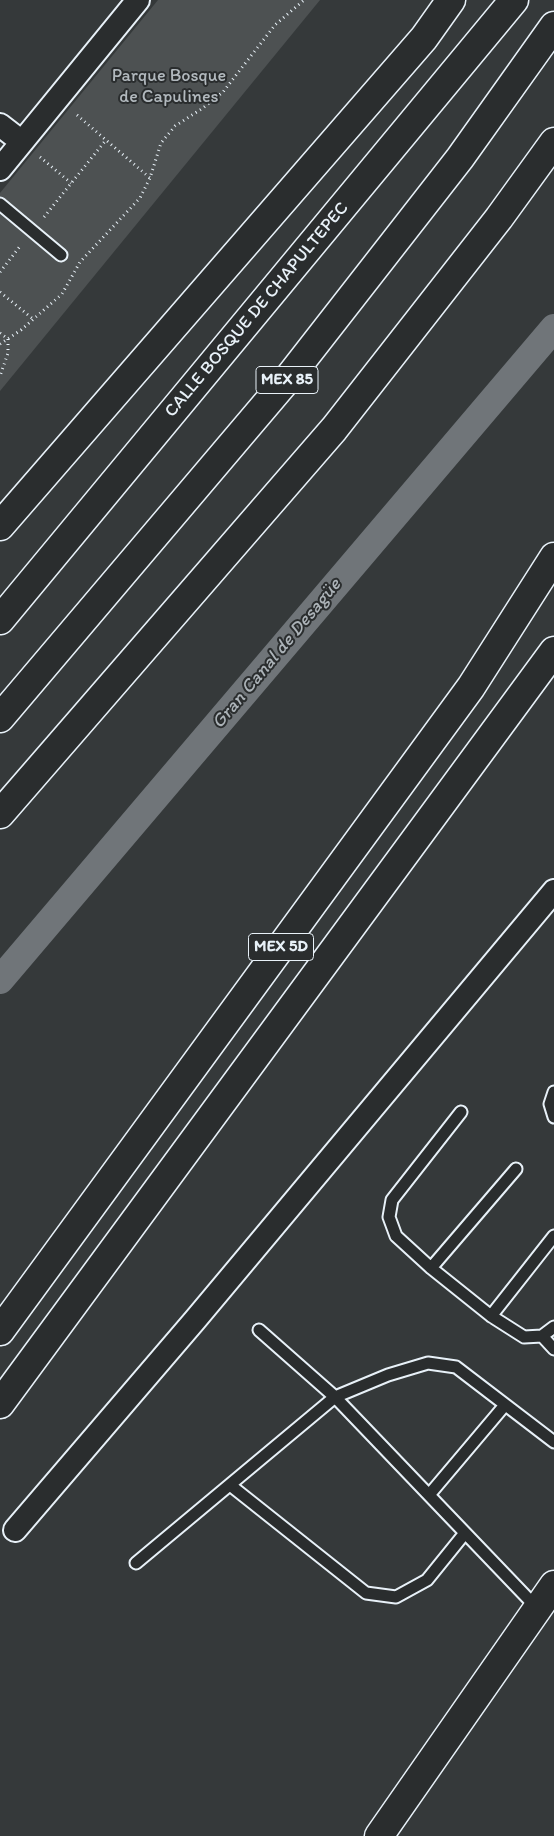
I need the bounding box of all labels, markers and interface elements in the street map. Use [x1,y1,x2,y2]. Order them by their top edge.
park label: Parque Bosque de Capulines [112,65,226,108]
street label: CALLE BOSQUE DE CHAPULTEPEC [161,198,353,422]
road number: MEX 85 [256,366,318,394]
water label: Gran Canal de Desagüe [207,574,347,734]
road number: MEX 5D [248,934,314,960]

